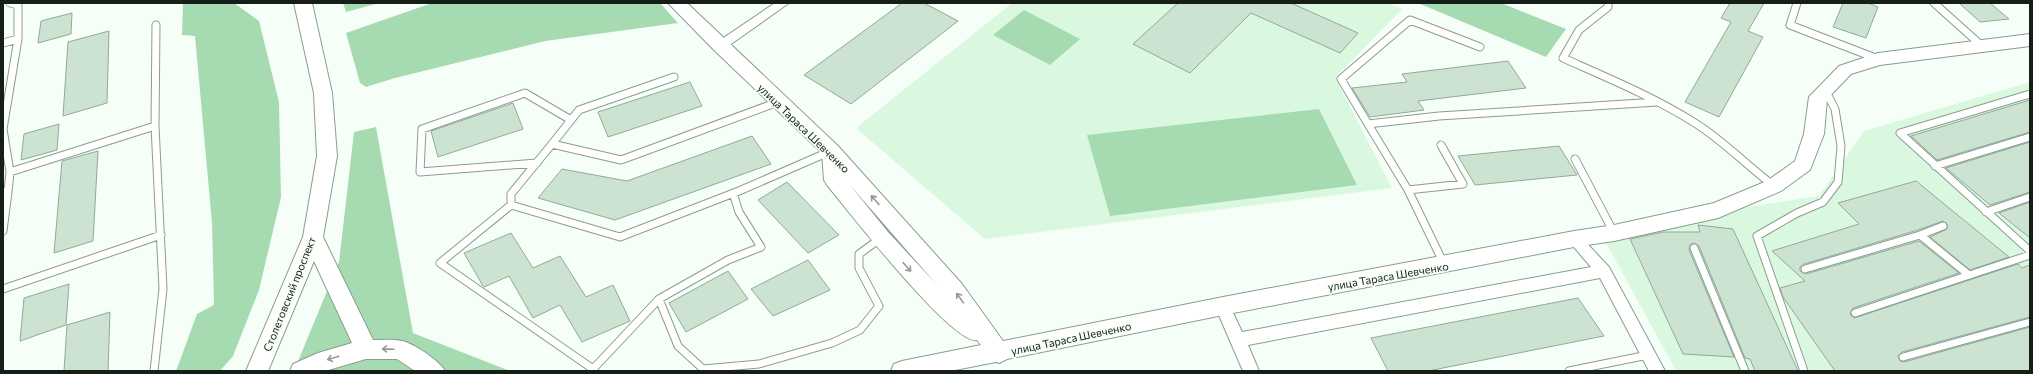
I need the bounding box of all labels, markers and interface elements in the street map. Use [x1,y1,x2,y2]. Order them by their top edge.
street label: улица Тараса Шевченко [755,81,853,176]
one-way arrow [870,195,879,205]
street label: Столетовский проспект [260,235,318,353]
street label: улица Тараса Шевченко [1326,259,1450,293]
one-way arrow [903,262,912,272]
one-way arrow [956,293,964,304]
street label: улица Тараса Шевченко [1010,319,1133,357]
one-way arrow [382,345,395,353]
one-way arrow [327,355,340,362]

